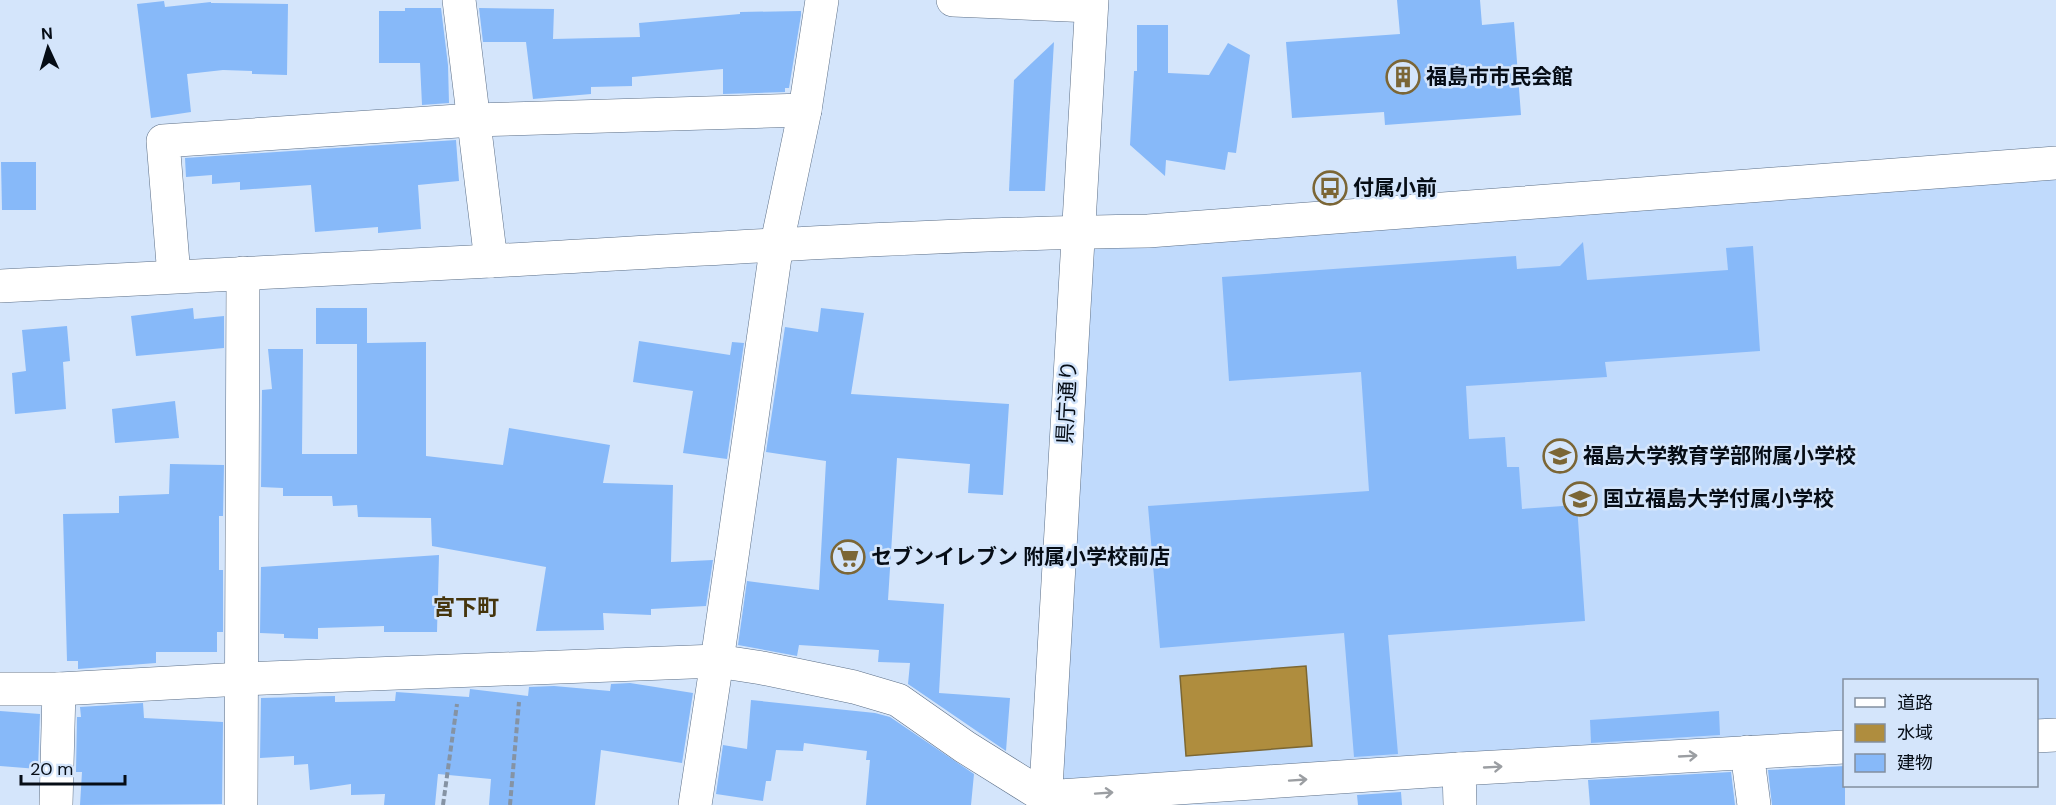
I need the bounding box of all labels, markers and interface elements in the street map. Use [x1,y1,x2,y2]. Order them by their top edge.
north arrow [18,18,78,78]
text: N [40,23,54,44]
building icon: 福島市市民会館 [1385,59,1421,95]
place label: 福島市市民会館 [1426,63,1573,91]
bus stop icon: 付属小前 [1312,170,1348,206]
place label: 付属小前 [1353,174,1437,202]
street label: 県庁通り [1051,359,1083,445]
school or university icon: 福島大学教育学部附属小学校 [1542,438,1578,474]
place label: 福島大学教育学部附属小学校 [1583,442,1856,470]
school or university icon: 国立福島大学付属小学校 [1562,481,1598,517]
place label: 国立福島大学付属小学校 [1603,485,1834,513]
supermarket icon: セブンイレブン 附属小学校前店 [830,539,866,575]
place label: セブンイレブン 附属小学校前店 [871,543,1170,571]
district label: 宮下町 [433,593,499,622]
legend [1843,679,2038,787]
text: 道路 [1897,691,1933,715]
text: 水域 [1897,721,1933,745]
scale bar [21,748,124,786]
one-way arrow [1677,750,1697,761]
text: 建物 [1897,751,1933,775]
text: 20 m [30,757,73,781]
one-way arrow [1482,762,1502,773]
one-way arrow [1288,775,1308,786]
one-way arrow [1093,788,1113,799]

